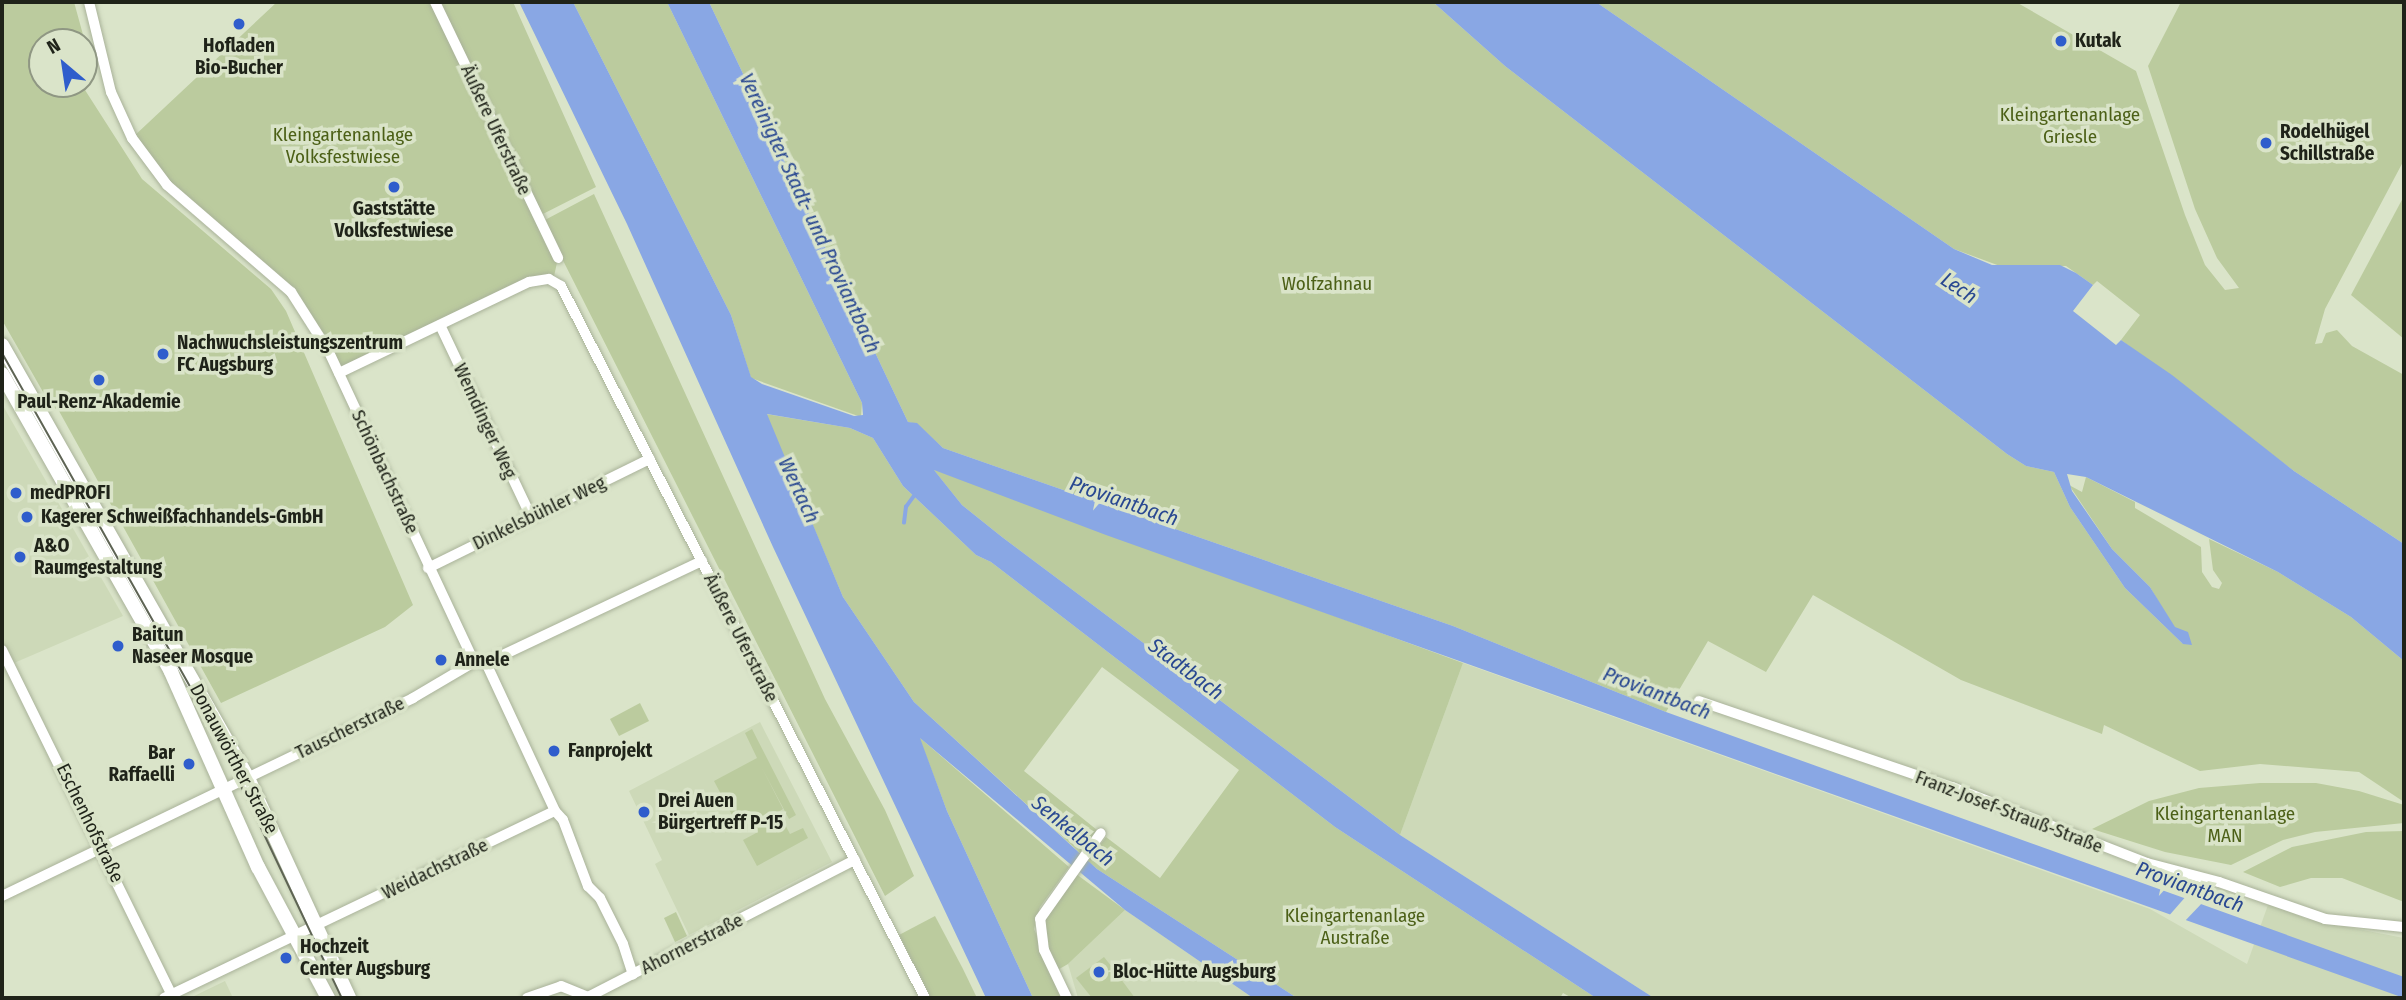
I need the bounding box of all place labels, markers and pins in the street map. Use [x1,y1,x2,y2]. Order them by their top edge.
marker: Hofladen Bio-Bucher [231,16,247,32]
place label: Kutak [2075,30,2121,52]
marker: Kutak [2053,33,2069,49]
place label: Hofladen Bio-Bucher [195,35,283,79]
place label: Rodelhügel Schillstraße [2280,121,2374,165]
marker: Rodelhügel Schillstraße [2258,135,2274,151]
marker: Gaststätte Volksfestwiese [386,179,402,195]
place label: Gaststätte Volksfestwiese [335,198,453,242]
place label: Nachwuchsleistungszentrum FC Augsburg [177,332,403,376]
marker: Nachwuchsleistungszentrum FC Augsburg [155,346,171,362]
marker: Paul-Renz-Akademie [91,372,107,388]
place label: Paul-Renz-Akademie [17,391,181,413]
place label: medPROFI [30,482,111,504]
marker: medPROFI [8,485,24,501]
place label: Kagerer Schweißfachhandels-GmbH [41,506,324,528]
marker: Kagerer Schweißfachhandels-GmbH [19,509,35,525]
place label: A&O Raumgestaltung [34,535,162,579]
marker: A&O Raumgestaltung [12,549,28,565]
place label: Baitun Naseer Mosque [132,624,253,668]
marker: Baitun Naseer Mosque [110,638,126,654]
place label: Annele [455,649,510,671]
marker: Annele [433,652,449,668]
place label: Fanprojekt [568,740,652,762]
place label: Bar Raffaelli [109,742,175,786]
marker: Fanprojekt [546,743,562,759]
marker: Bar Raffaelli [181,756,197,772]
place label: Drei Auen Bürgertreff P-15 [658,790,783,834]
marker: Drei Auen Bürgertreff P-15 [636,804,652,820]
place label: Hochzeit Center Augsburg [300,936,430,980]
marker: Hochzeit Center Augsburg [278,950,294,966]
place label: Bloc-Hütte Augsburg [1113,961,1276,983]
marker: Bloc-Hütte Augsburg [1091,964,1107,980]

